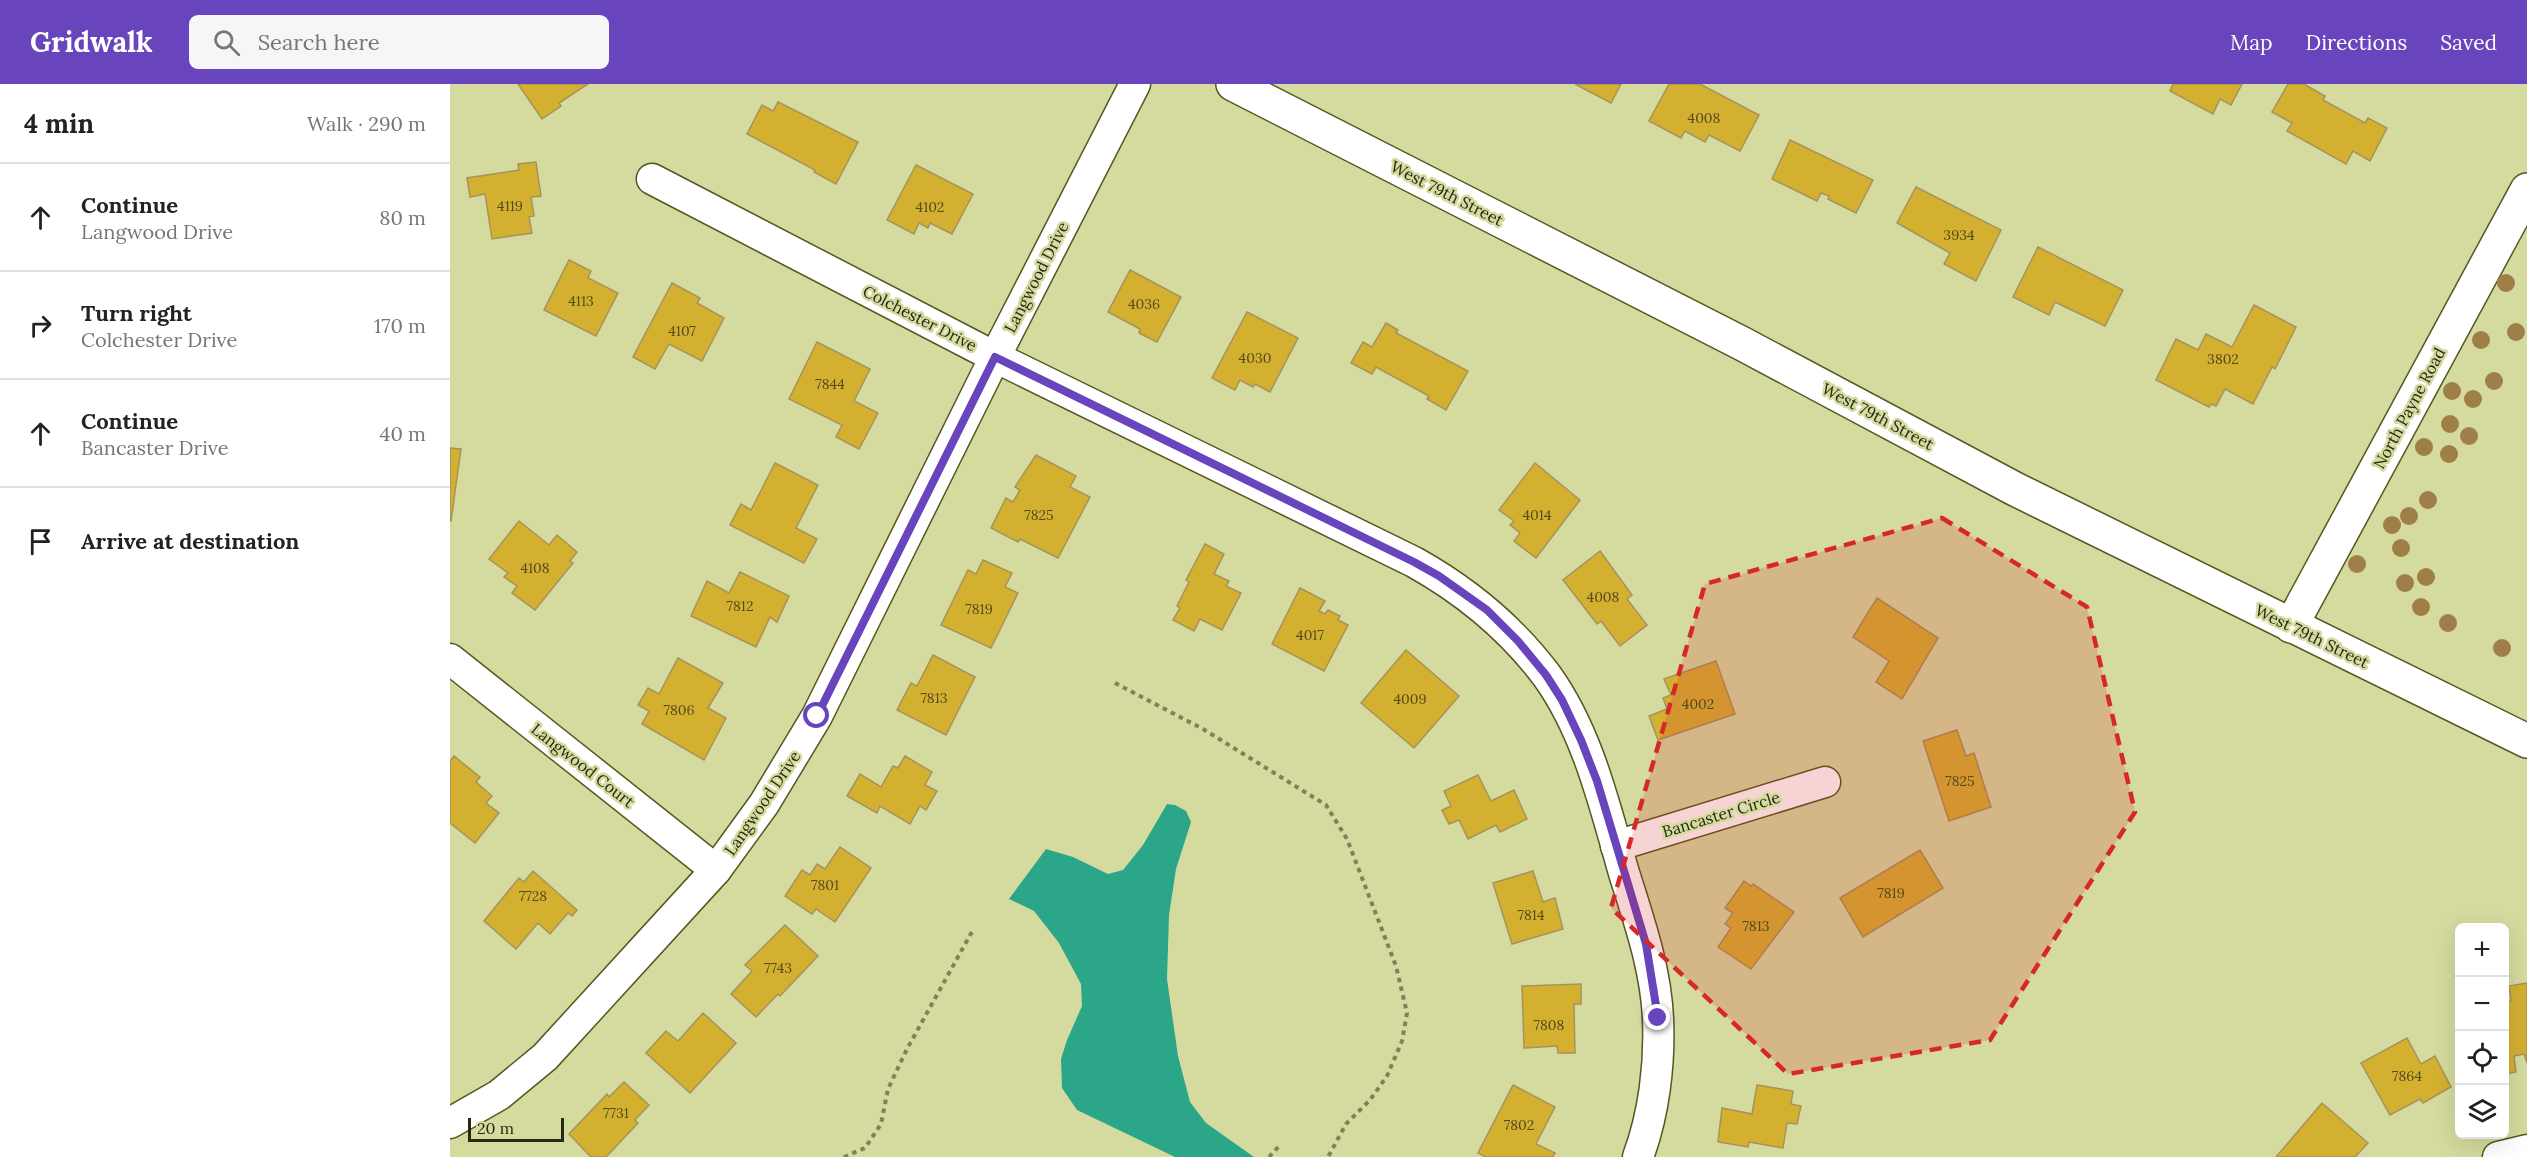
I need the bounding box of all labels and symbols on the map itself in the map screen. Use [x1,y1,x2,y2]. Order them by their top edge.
house number: 4008 [1688,109,1721,127]
street label: West 79th Street [1387,156,1507,230]
house number: 4119 [497,197,523,215]
house number: 4102 [916,198,944,216]
street label: Langwood Drive [999,218,1073,336]
house number: 3934 [1943,226,1975,244]
street label: Colchester Drive [860,281,981,355]
house number: 4113 [568,292,594,310]
house number: 4036 [1128,295,1160,313]
house number: 4107 [668,322,696,340]
street label: North Payne Road [2369,344,2450,472]
house number: 4030 [1239,349,1271,367]
house number: 3802 [2207,350,2239,368]
house number: 7844 [815,375,845,393]
street label: West 79th Street [1819,378,1938,454]
house number: 7825 [1024,506,1054,524]
house number: 4014 [1523,506,1552,524]
house number: 4108 [520,559,550,577]
house number: 4008 [1587,588,1620,606]
house number: 7812 [727,597,753,615]
house number: 7819 [965,600,993,618]
street label: West 79th Street [2252,600,2373,672]
house number: 4017 [1296,626,1324,644]
house number: 7813 [920,689,948,707]
house number: 4009 [1393,690,1427,708]
house number: 4002 [1682,695,1714,713]
house number: 7806 [663,701,695,719]
route start [803,702,829,728]
street label: Langwood Court [528,719,639,812]
street label: Langwood Drive [720,747,805,859]
house number: 7825 [1945,772,1975,790]
street label: Bancaster Circle [1660,786,1783,841]
house number: 7801 [811,876,839,894]
house number: 7819 [1877,884,1905,902]
house number: 7728 [519,887,547,905]
house number: 7814 [1517,906,1545,924]
house number: 7813 [1742,917,1770,935]
house number: 7743 [764,959,792,977]
route end [1644,1004,1670,1030]
house number: 7808 [1534,1016,1565,1034]
house number: 7864 [2392,1067,2422,1085]
house number: 7731 [603,1104,629,1122]
scale bar [468,1115,564,1142]
house number: 7802 [1504,1116,1534,1134]

